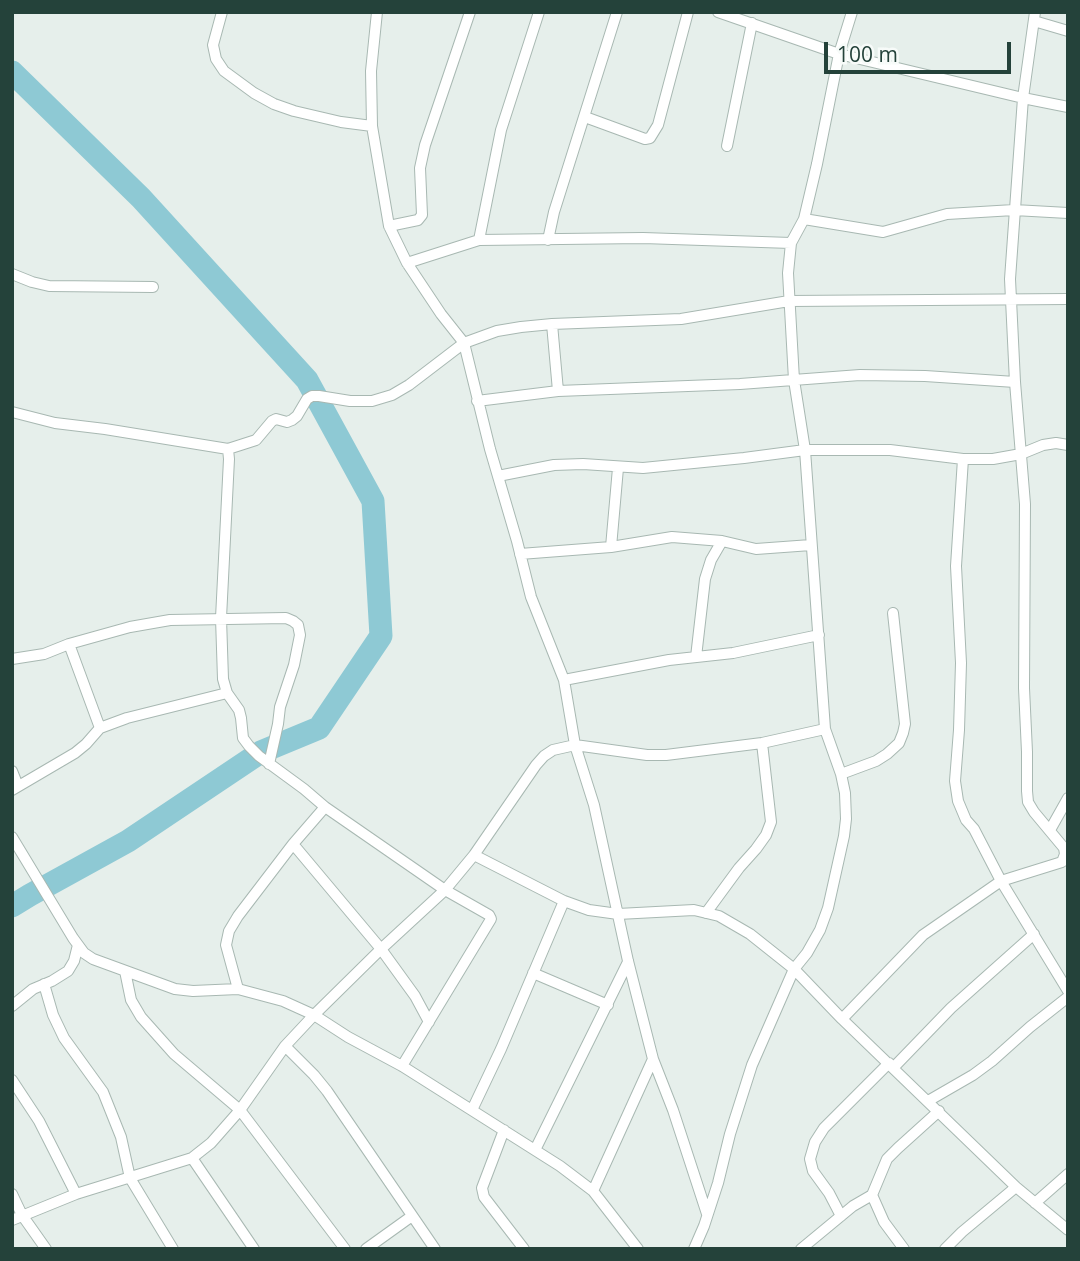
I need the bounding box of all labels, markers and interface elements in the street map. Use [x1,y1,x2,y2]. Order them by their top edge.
scale bar [828,28,1015,72]
text: 100 m [837,40,898,68]

